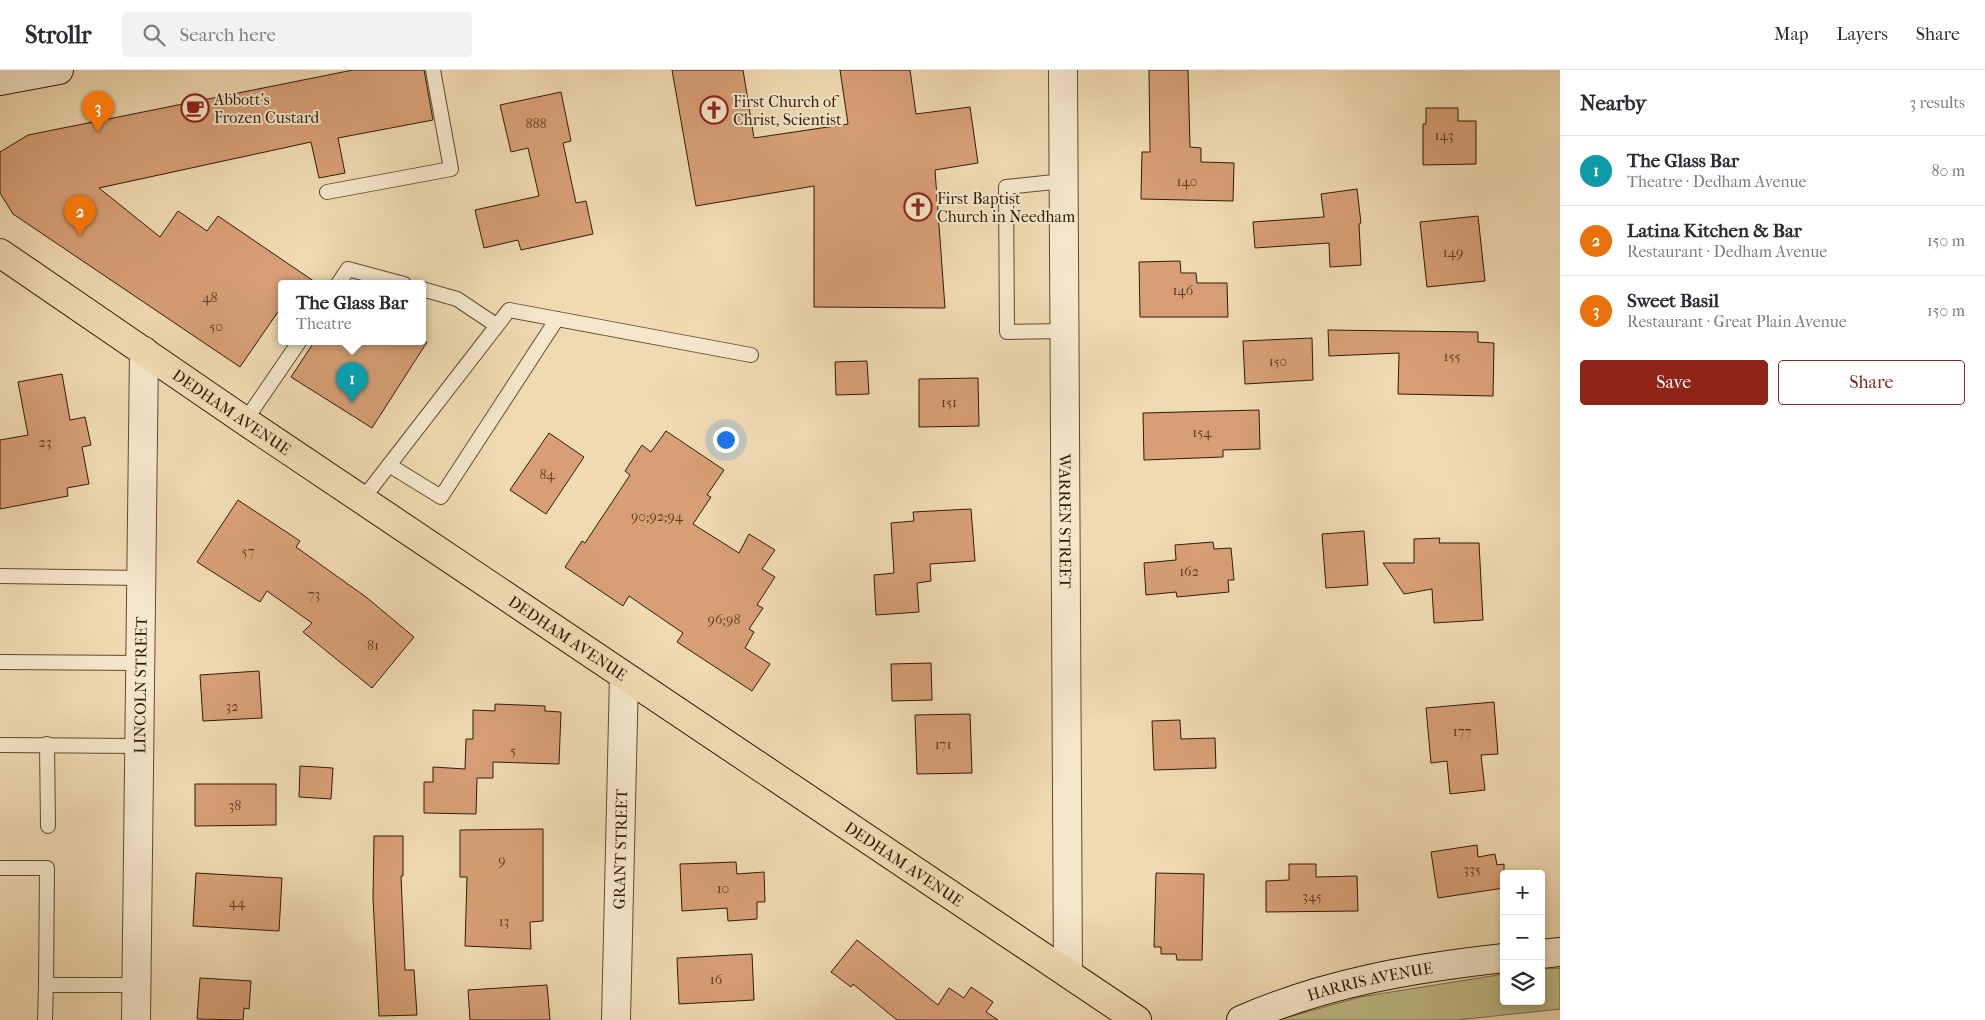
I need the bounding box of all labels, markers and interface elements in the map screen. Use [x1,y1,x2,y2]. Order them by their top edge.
search box [122,12,472,57]
text: Strollr [25,21,92,49]
icon: search [140,21,168,49]
text: Search here [180,24,276,46]
text: Map [1774,24,1808,45]
text: Layers [1836,24,1888,45]
text: Share [1916,24,1960,45]
place label: Abbott's Frozen Custard [213,90,320,127]
pin: 3 [82,91,114,132]
text: Nearby [1580,91,1646,115]
place label: First Church of Christ, Scientist [733,92,842,129]
cafe icon: Abbott's Frozen Custard [180,93,210,123]
text: 3 results [1909,93,1965,112]
church icon: First Church of Christ, Scientist [699,95,729,125]
house number: 888 [525,115,547,132]
house number: 143 [1434,127,1454,144]
text: The Glass Bar [1627,150,1739,172]
text: 1 [1593,161,1599,180]
text: 80 m [1931,161,1965,180]
text: Theatre · Dedham Avenue [1627,172,1806,191]
house number: 140 [1177,173,1198,190]
place label: First Baptist Church in Needham [937,189,1076,226]
church icon: First Baptist Church in Needham [903,192,933,222]
pin: 2 [64,195,96,236]
text: Latina Kitchen & Bar [1627,220,1802,242]
text: 2 [1592,231,1600,250]
text: 150 m [1927,231,1965,250]
text: Restaurant · Dedham Avenue [1627,242,1827,261]
house number: 149 [1443,244,1463,261]
popup [278,280,426,345]
house number: 146 [1173,282,1194,299]
house number: 48 [202,289,218,306]
text: Sweet Basil [1627,290,1719,312]
text: The Glass Bar [296,292,408,314]
text: 3 [1593,301,1599,320]
text: 150 m [1927,301,1965,320]
text: Restaurant · Great Plain Avenue [1627,312,1847,331]
text: Theatre [296,314,352,333]
house number: 50 [209,318,223,335]
house number: 155 [1444,348,1460,365]
house number: 150 [1269,353,1287,370]
button: Save [1580,360,1768,405]
button: Share [1778,360,1965,405]
pin: 1 [336,362,368,403]
street label: DEDHAM AVENUE [169,365,295,459]
house number: 151 [941,394,957,411]
house number: 154 [1192,424,1212,441]
your location [713,427,739,453]
house number: 23 [39,434,51,451]
street label: WARREN STREET [1055,453,1075,589]
house number: 84 [539,466,555,483]
house number: 90;92;94 [631,508,684,525]
house number: 57 [242,543,255,560]
house number: 162 [1179,563,1199,580]
house number: 73 [308,586,320,603]
street label: DEDHAM AVENUE [505,592,631,685]
house number: 96;98 [708,611,740,628]
street label: LINCOLN STREET [130,616,151,754]
house number: 81 [367,637,379,654]
house number: 32 [226,698,238,715]
house number: 177 [1453,723,1471,740]
house number: 171 [935,736,951,753]
house number: 5 [510,742,516,759]
street label: GRANT STREET [610,788,631,910]
house number: 38 [229,797,241,814]
street label: DEDHAM AVENUE [841,817,967,911]
house number: 9 [498,852,506,869]
house number: 335 [1463,861,1481,878]
map controls [1500,870,1545,1005]
button: + [1500,870,1545,915]
house number: 10 [717,880,729,897]
house number: 345 [1302,888,1322,905]
house number: 44 [229,894,246,911]
house number: 13 [499,913,509,930]
button: − [1500,915,1545,960]
street label: HARRIS AVENUE [1305,958,1434,1005]
button: layers [1500,960,1545,1005]
house number: 16 [710,971,723,988]

